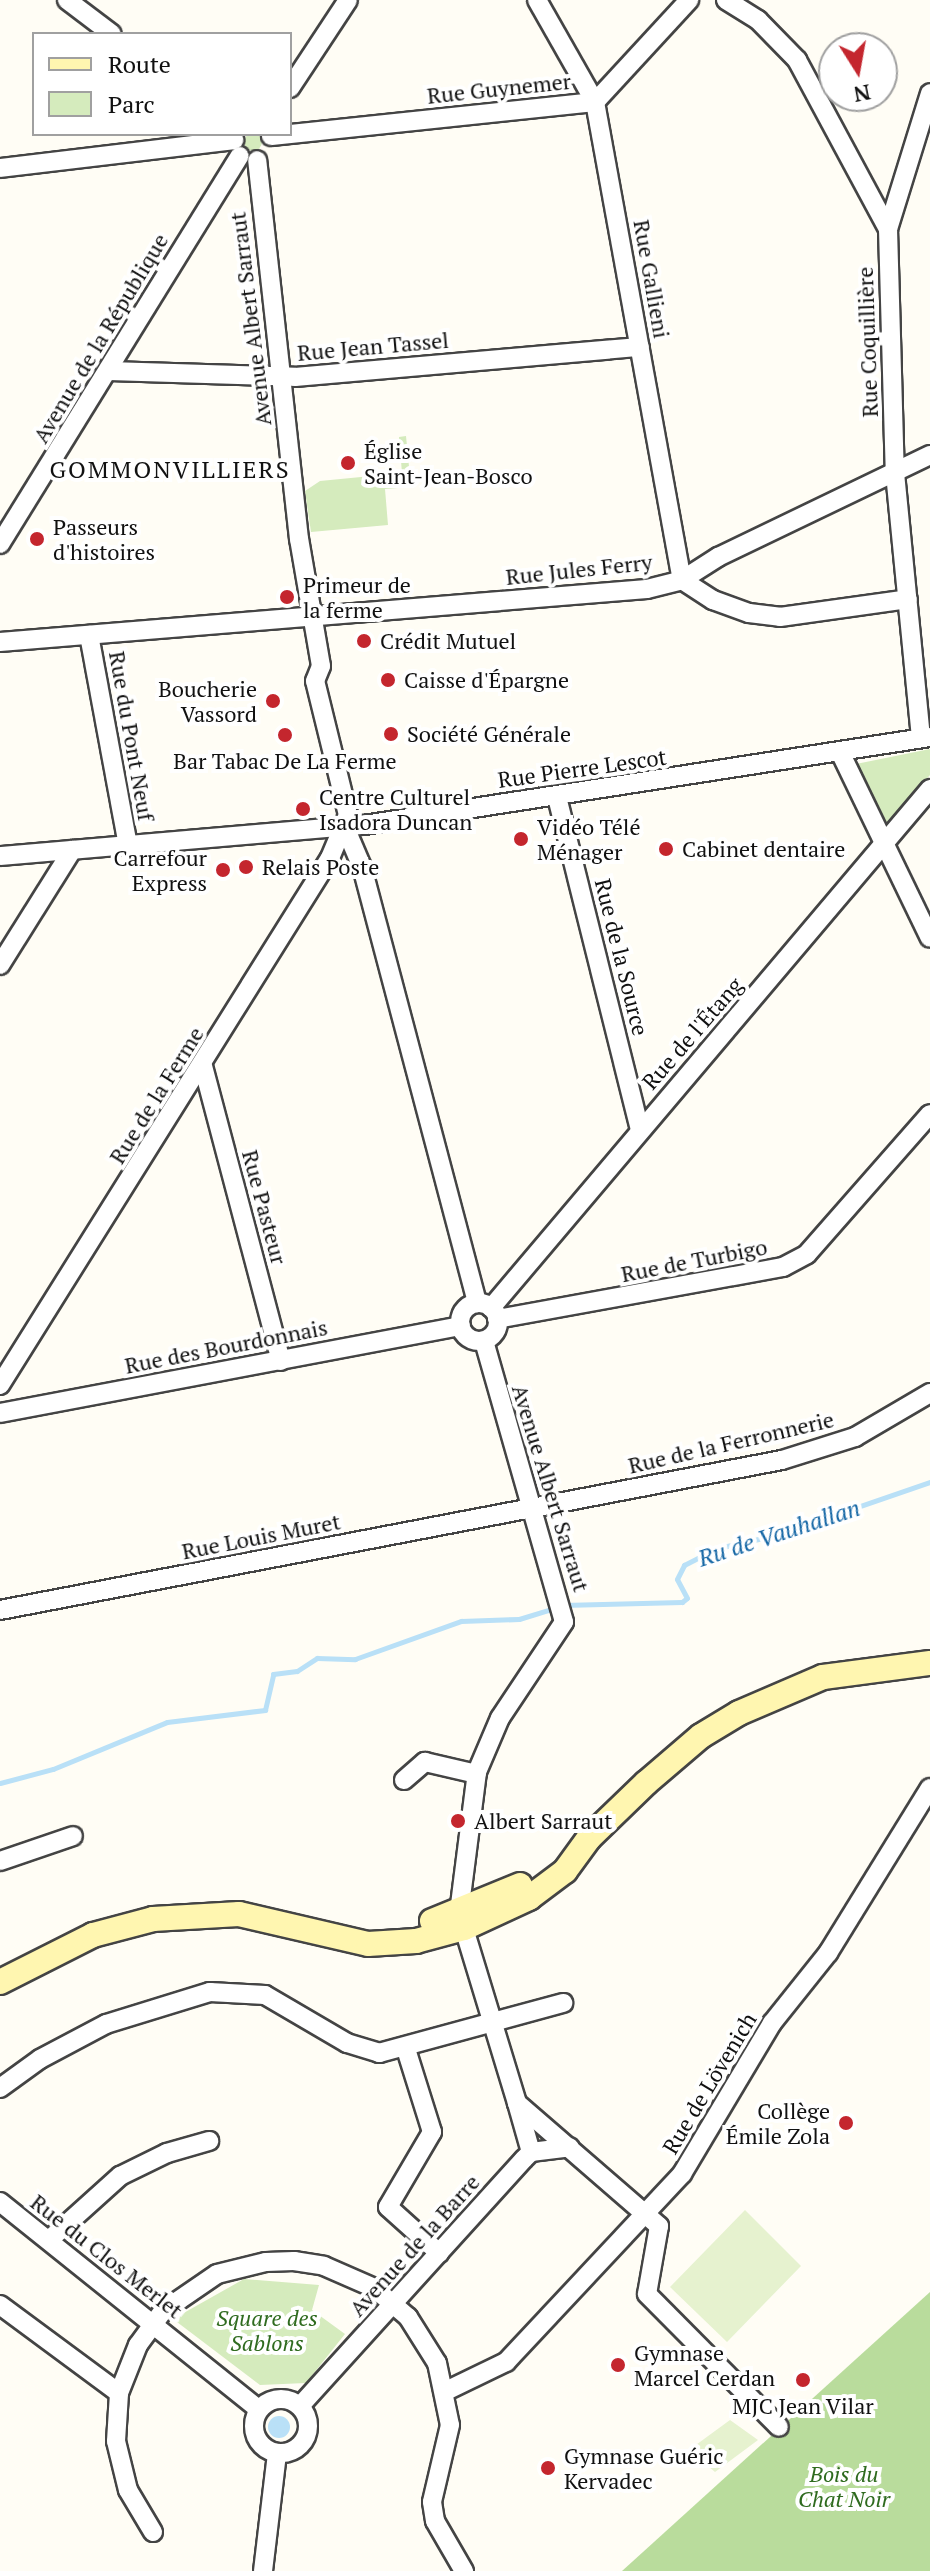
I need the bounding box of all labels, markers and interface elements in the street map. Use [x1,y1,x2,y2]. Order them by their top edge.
legend [32,32,292,136]
north arrow [818,32,898,112]
text: Route [108,48,171,80]
street label: Rue Guynemer [426,67,572,109]
text: N [851,78,873,110]
text: Parc [108,88,155,120]
street label: Avenue Albert Sarraut [224,210,276,428]
street label: Rue Gallieni [629,218,675,340]
street label: Avenue de la République [27,228,173,448]
street label: Rue Coquillière [851,266,883,418]
street label: Rue Jean Tassel [296,326,450,366]
place label: Église Saint-Jean-Bosco [364,437,533,488]
marker: Église Saint-Jean-Bosco [339,454,357,472]
district label: GOMMONVILLIERS [50,456,290,484]
place label: Passeurs d'histoires [53,513,155,564]
marker: Passeurs d'histoires [28,530,46,548]
street label: Rue Jules Ferry [504,548,654,590]
place label: Primeur de la ferme [303,571,411,622]
marker: Primeur de la ferme [278,588,296,606]
place label: Crédit Mutuel [380,628,516,654]
marker: Crédit Mutuel [355,632,373,650]
street label: Rue du Pont Neuf [104,649,160,823]
place label: Caisse d'Épargne [404,667,569,693]
marker: Caisse d'Épargne [379,671,397,689]
place label: Boucherie Vassord [158,675,257,726]
marker: Boucherie Vassord [264,692,282,710]
place label: Société Générale [407,721,571,747]
marker: Société Générale [382,725,400,743]
marker: Bar Tabac De La Ferme [276,726,294,744]
street label: Rue Pierre Lescot [496,743,668,793]
place label: Bar Tabac De La Ferme [173,748,397,774]
place label: Centre Culturel Isadora Duncan [319,783,472,834]
marker: Centre Culturel Isadora Duncan [294,800,312,818]
place label: Vidéo Télé Ménager [537,813,640,864]
marker: Vidéo Télé Ménager [512,830,530,848]
place label: Cabinet dentaire [682,836,845,862]
marker: Cabinet dentaire [657,840,675,858]
place label: Carrefour Express [113,844,207,896]
place label: Relais Poste [262,854,379,880]
marker: Relais Poste [237,858,255,876]
marker: Carrefour Express [214,861,232,879]
street label: Rue de la Source [590,876,654,1038]
street label: Rue de l'Étang [636,972,748,1094]
street label: Rue de la Ferme [103,1022,209,1168]
street label: Rue Pasteur [237,1147,293,1267]
street label: Rue de Turbigo [619,1233,769,1287]
street label: Rue des Bourdonnais [122,1313,330,1379]
street label: Avenue Albert Sarraut [507,1381,595,1595]
street label: Rue de la Ferronnerie [626,1405,836,1479]
water label: Ru de Vauhallan [694,1493,864,1573]
street label: Rue Louis Muret [180,1508,342,1564]
place label: Albert Sarraut [474,1808,612,1834]
marker: Albert Sarraut [449,1812,467,1830]
street label: Rue de Lövenich [656,2008,762,2158]
place label: Collège Émile Zola [726,2097,830,2148]
marker: Collège Émile Zola [837,2114,855,2132]
street label: Avenue de la Barre [343,2169,485,2321]
street label: Rue du Clos Merlet [26,2188,188,2324]
park label: Square des Sablons [216,2304,318,2356]
place label: Gymnase Marcel Cerdan [634,2339,775,2390]
marker: Gymnase Marcel Cerdan [609,2356,627,2374]
marker: MJC Jean Vilar [794,2371,812,2389]
place label: MJC Jean Vilar [732,2393,874,2419]
place label: Gymnase Guéric Kervadec [564,2442,723,2494]
marker: Gymnase Guéric Kervadec [539,2459,557,2477]
park label: Bois du Chat Noir [798,2460,890,2512]

